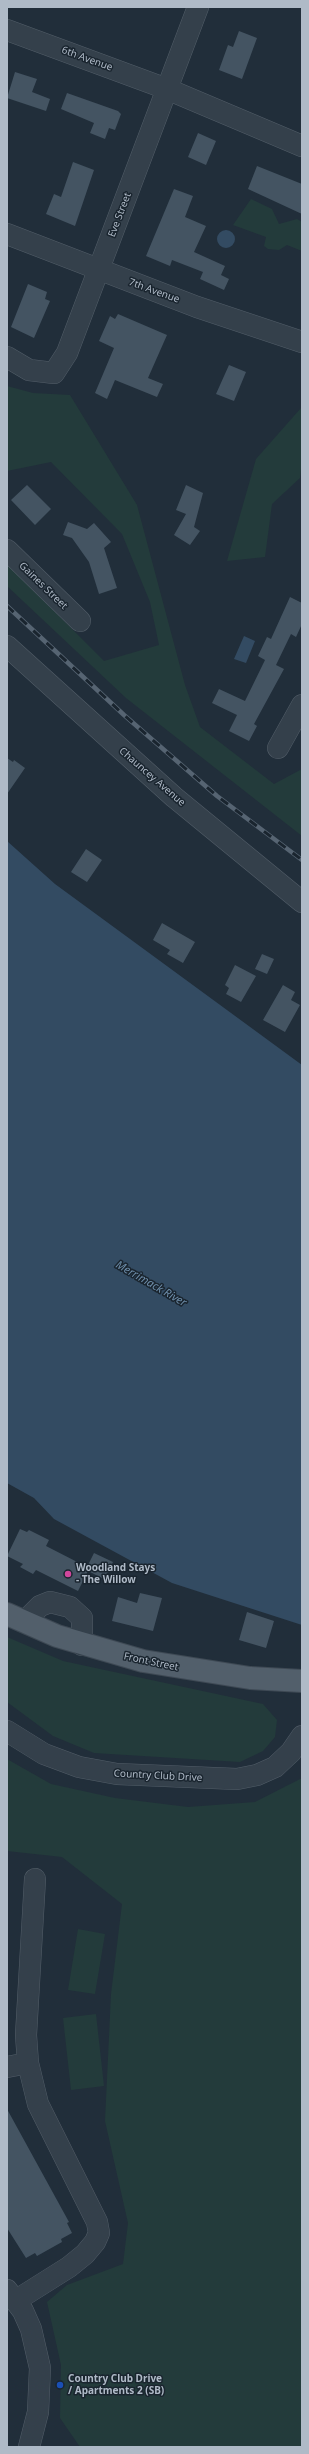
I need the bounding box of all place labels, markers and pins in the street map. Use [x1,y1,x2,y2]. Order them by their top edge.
place label: Woodland Stays - The Willow [76,1562,155,1586]
marker: Woodland Stays - The Willow [63,1569,73,1579]
place label: Country Club Drive / Apartments 2 (SB) [68,2373,164,2396]
marker: Country Club Drive / Apartments 2 (SB) [55,2380,65,2390]

